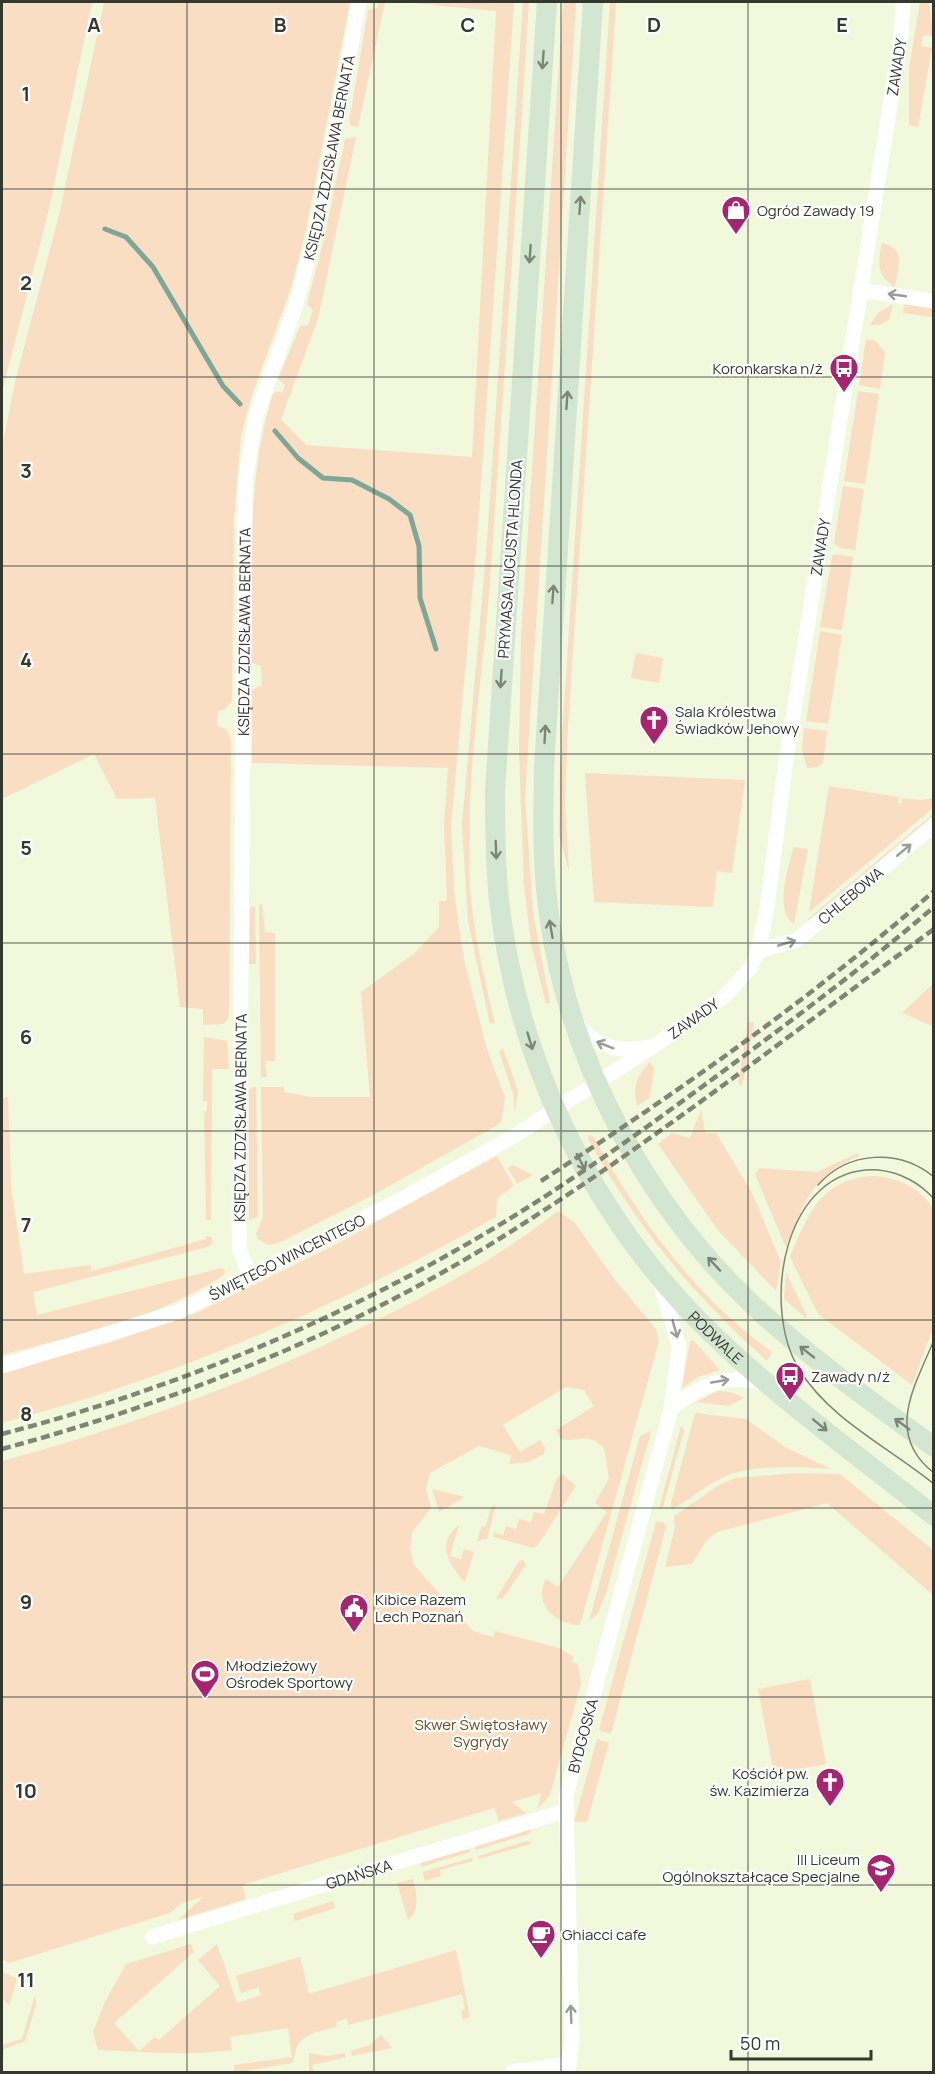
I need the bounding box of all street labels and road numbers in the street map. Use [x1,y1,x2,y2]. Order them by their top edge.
street label: ZAWADY [881,36,911,97]
street label: KSIĘDZA ZDZISŁAWA BERNATA [298,53,359,262]
street label: PRYMASA AUGUSTA HLONDA [493,458,527,659]
street label: ZAWADY [805,516,835,577]
street label: KSIĘDZA ZDZISŁAWA BERNATA [232,527,255,736]
street label: CHLEBOWA [813,861,888,929]
street label: ZAWADY [663,992,724,1044]
street label: KSIĘDZA ZDZISŁAWA BERNATA [229,1013,251,1222]
street label: ŚWIĘTEGO WINCENTEGO [205,1209,369,1305]
street label: PODWALE [684,1306,748,1368]
street label: BYDGOSKA [562,1695,603,1775]
street label: GDAŃSKA [323,1854,395,1894]

